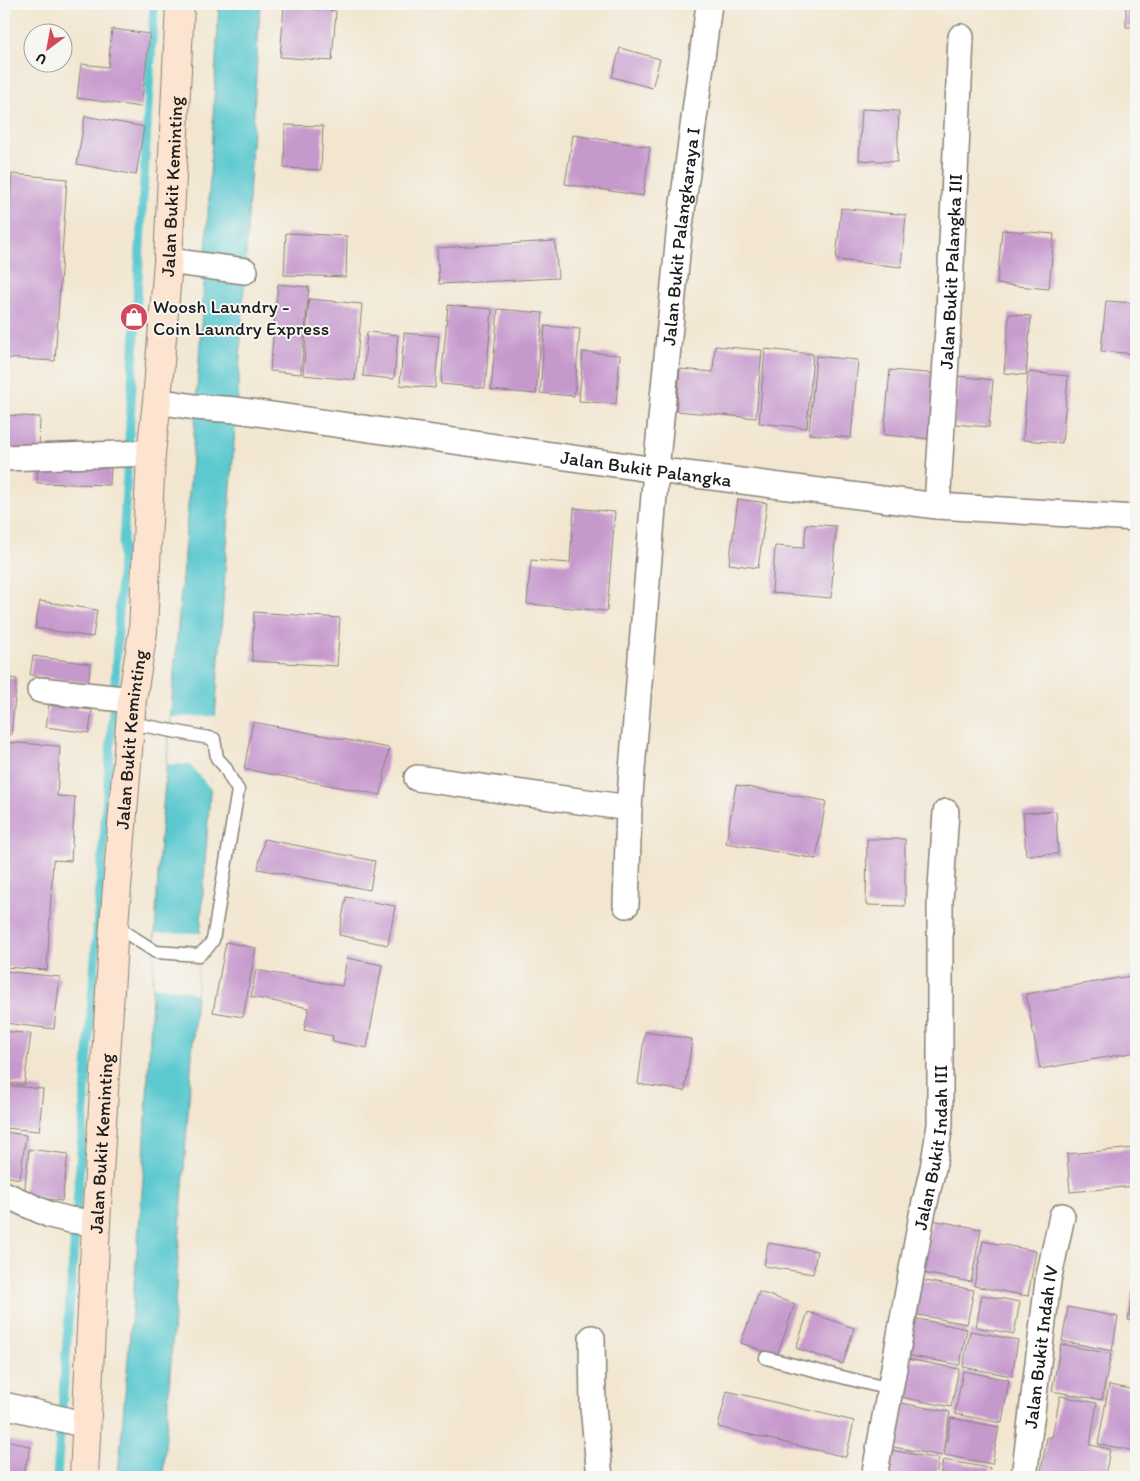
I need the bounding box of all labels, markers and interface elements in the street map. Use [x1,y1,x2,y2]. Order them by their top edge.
north arrow [22,22,72,72]
text: U [33,49,50,68]
street label: Jalan Bukit Keminting [155,95,187,278]
street label: Jalan Bukit Palangkaraya I [657,126,704,347]
street label: Jalan Bukit Palangka III [934,173,967,370]
place label: Woosh Laundry - Coin Laundry Express [153,295,329,340]
shop icon: Woosh Laundry - Coin Laundry Express [119,302,149,332]
street label: Jalan Bukit Palangka [559,445,733,491]
street label: Jalan Bukit Keminting [110,648,152,830]
street label: Jalan Bukit Keminting [84,1052,118,1234]
street label: Jalan Bukit Indah III [908,1065,952,1232]
street label: Jalan Bukit Indah IV [1019,1263,1063,1430]

